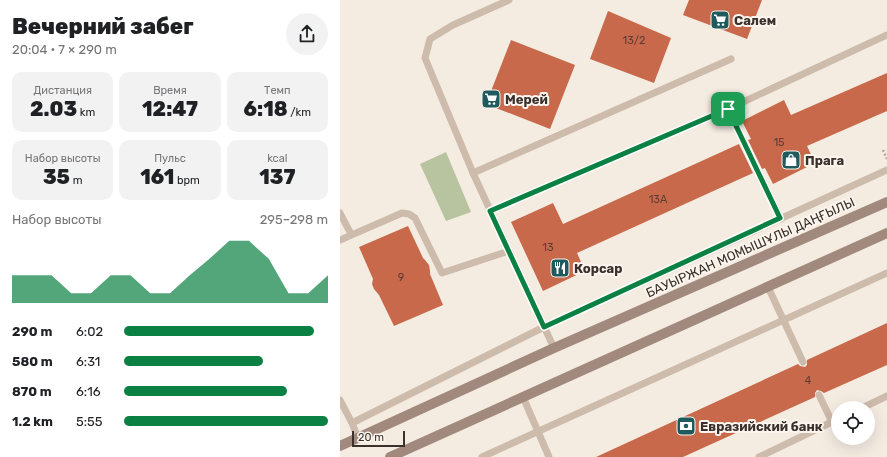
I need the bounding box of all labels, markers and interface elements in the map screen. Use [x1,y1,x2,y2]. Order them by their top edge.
supermarket icon: Салем [709,9,731,31]
text: Вечерний забег [12,13,194,40]
button: share [286,13,328,55]
place label: Салем [734,13,776,28]
house number: 13/2 [623,34,645,47]
text: 20:04 · 7 × 290 m [12,42,117,57]
text: Дистанция [33,84,92,97]
text: Время [153,84,187,97]
text: Темп [264,84,291,97]
supermarket icon: Мерей [480,88,502,110]
place label: Мерей [505,92,548,107]
pin [711,92,745,126]
text: 2.03 [30,97,77,121]
text: 12:47 [142,97,198,121]
text: 6:18 [244,97,288,121]
icon: arrive [717,98,739,120]
text: km [77,106,95,119]
text: /km [288,106,311,119]
house number: 15 [773,136,785,149]
shop icon: Прага [780,149,802,171]
text: Набор высоты [25,152,100,165]
text: Пульс [154,152,186,165]
text: kcal [267,152,287,165]
place label: Прага [805,153,844,168]
text: 35 [43,165,70,189]
text: 161 [140,165,174,189]
text: 137 [259,165,295,189]
text: m [70,174,82,187]
text: bpm [174,174,200,187]
house number: 13А [649,193,668,206]
street label: БАУЫРЖАН МОМЫШҰЛЫ ДАҢҒЫЛЫ [644,194,857,300]
text: Набор высоты [12,212,101,227]
text: 295–298 m [260,212,328,227]
house number: 13 [542,241,554,254]
restaurant icon: Корсар [549,257,571,279]
place label: Корсар [574,261,622,276]
house number: 9 [398,271,404,284]
text: 290 m [12,324,52,339]
text: 6:02 [76,324,103,339]
text: 580 m [12,354,53,369]
text: 6:31 [76,354,100,369]
house number: 4 [805,374,812,387]
text: 870 m [12,384,52,399]
text: 6:16 [76,384,101,399]
map controls [831,401,875,445]
button: locate [831,401,875,445]
text: 1.2 km [12,414,53,429]
text: 5:55 [76,414,103,429]
bank icon: Евразийский банк [675,415,697,437]
place label: Евразийский банк [700,419,823,434]
scale bar [352,429,405,448]
text: 20 m [358,431,384,444]

